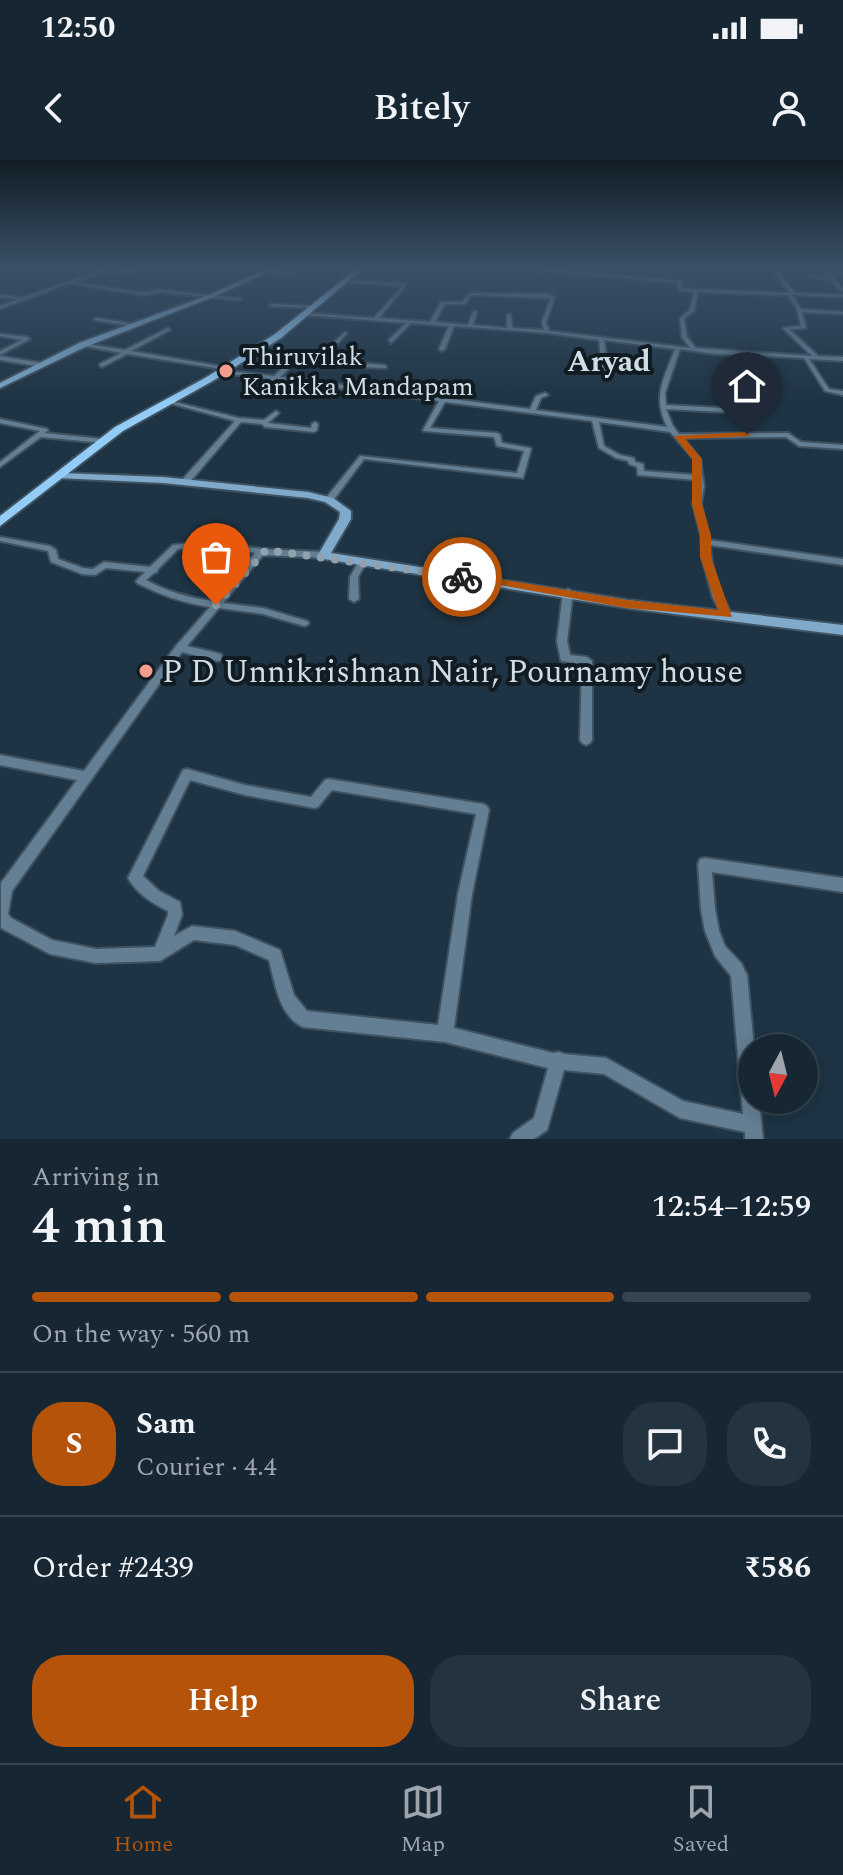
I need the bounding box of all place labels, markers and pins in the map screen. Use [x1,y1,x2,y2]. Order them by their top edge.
place label: Thiruvilak Kanikka Mandapam [242,337,474,407]
pin [713,352,781,434]
marker: Thiruvilak Kanikka Mandapam [217,362,235,380]
pin [182,523,250,605]
place label: P D Unnikrishnan Nair, Pournamy house [162,648,743,697]
marker: P D Unnikrishnan Nair, Pournamy house [137,662,155,680]

